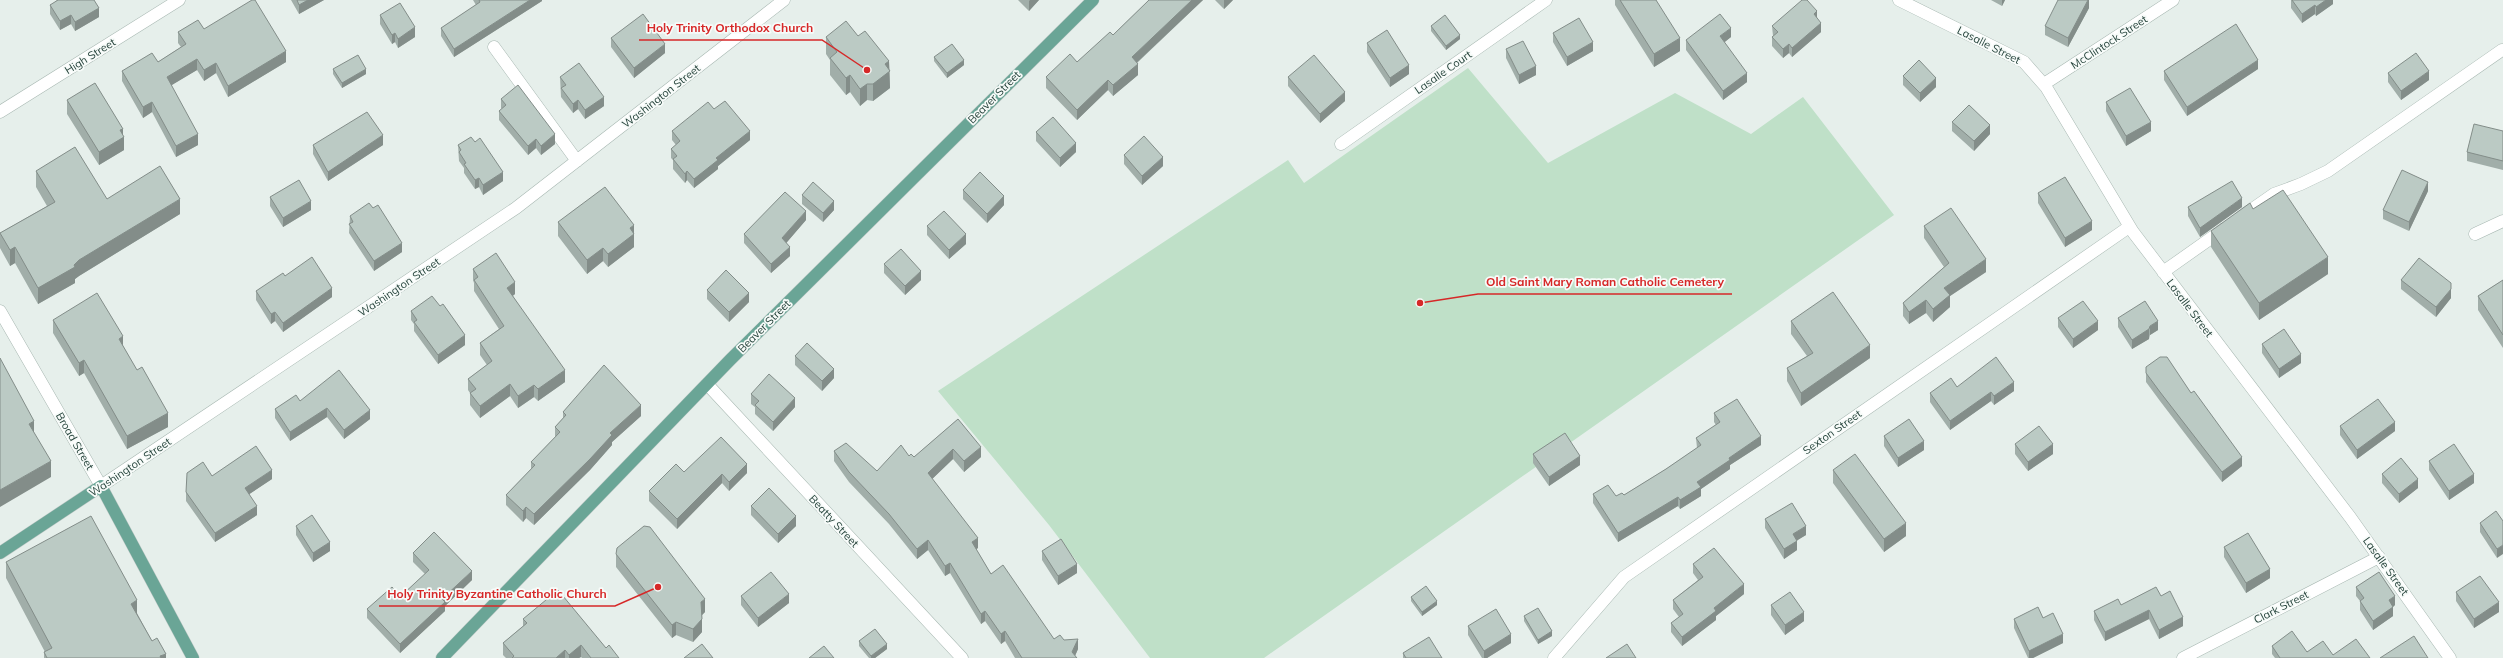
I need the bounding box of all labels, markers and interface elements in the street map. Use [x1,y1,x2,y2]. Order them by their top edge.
street label: McClintock Street [2068,12,2150,72]
callout: Holy Trinity Orthodox Church [639,16,822,40]
text: Holy Trinity Orthodox Church [647,20,813,35]
street label: Lasalle Street [1955,23,2023,67]
street label: High Street [62,35,118,77]
street label: Lasalle Court [1412,47,1474,97]
street label: Washington Street [619,61,703,131]
street label: Beaver Street [965,68,1023,126]
street label: Washington Street [355,254,443,320]
callout: Old Saint Mary Roman Catholic Cemetery [1478,270,1732,294]
text: Old Saint Mary Roman Catholic Cemetery [1486,274,1724,289]
street label: Lasalle Street [2164,276,2216,340]
street label: Beaver Street [735,297,793,355]
street label: Sexton Street [1800,407,1864,457]
street label: Broad Street [53,410,97,472]
street label: Washington Street [86,434,174,500]
street label: Beatty Street [806,492,862,550]
street label: Lasalle Street [2360,534,2412,598]
callout: Holy Trinity Byzantine Catholic Church [379,582,615,606]
text: Holy Trinity Byzantine Catholic Church [387,586,607,601]
street label: Clark Street [2251,587,2311,627]

